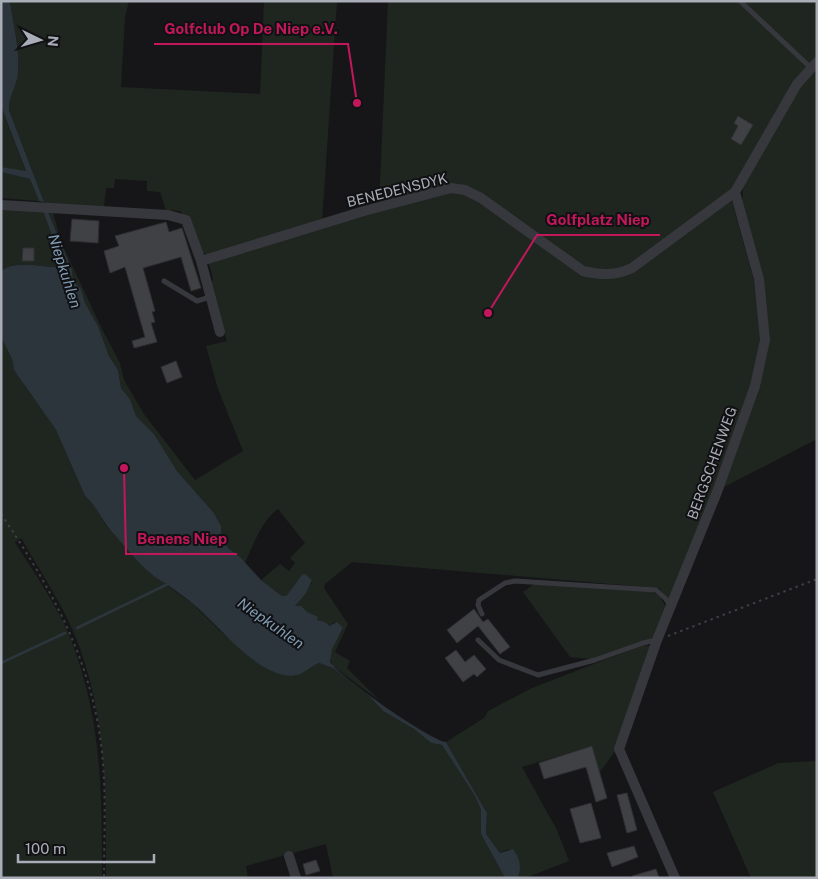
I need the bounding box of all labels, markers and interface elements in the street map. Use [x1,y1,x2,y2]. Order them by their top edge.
callout: Golfclub Op De Niep e.V. [154,14,348,44]
north arrow [15,15,65,65]
text: Golfclub Op De Niep e.V. [164,20,338,37]
text: N [45,35,61,47]
street label: BENEDENSDYK [345,170,449,210]
callout: Golfplatz Niep [537,205,660,235]
text: Golfplatz Niep [546,211,650,228]
water label: Niepkuhlen [45,232,85,310]
street label: BERGSCHENWEG [684,404,740,522]
callout: Benens Niep [126,524,237,554]
text: Benens Niep [137,530,227,547]
water label: Niepkuhlen [235,594,307,652]
scale bar [18,832,154,864]
text: 100 m [25,840,66,857]

